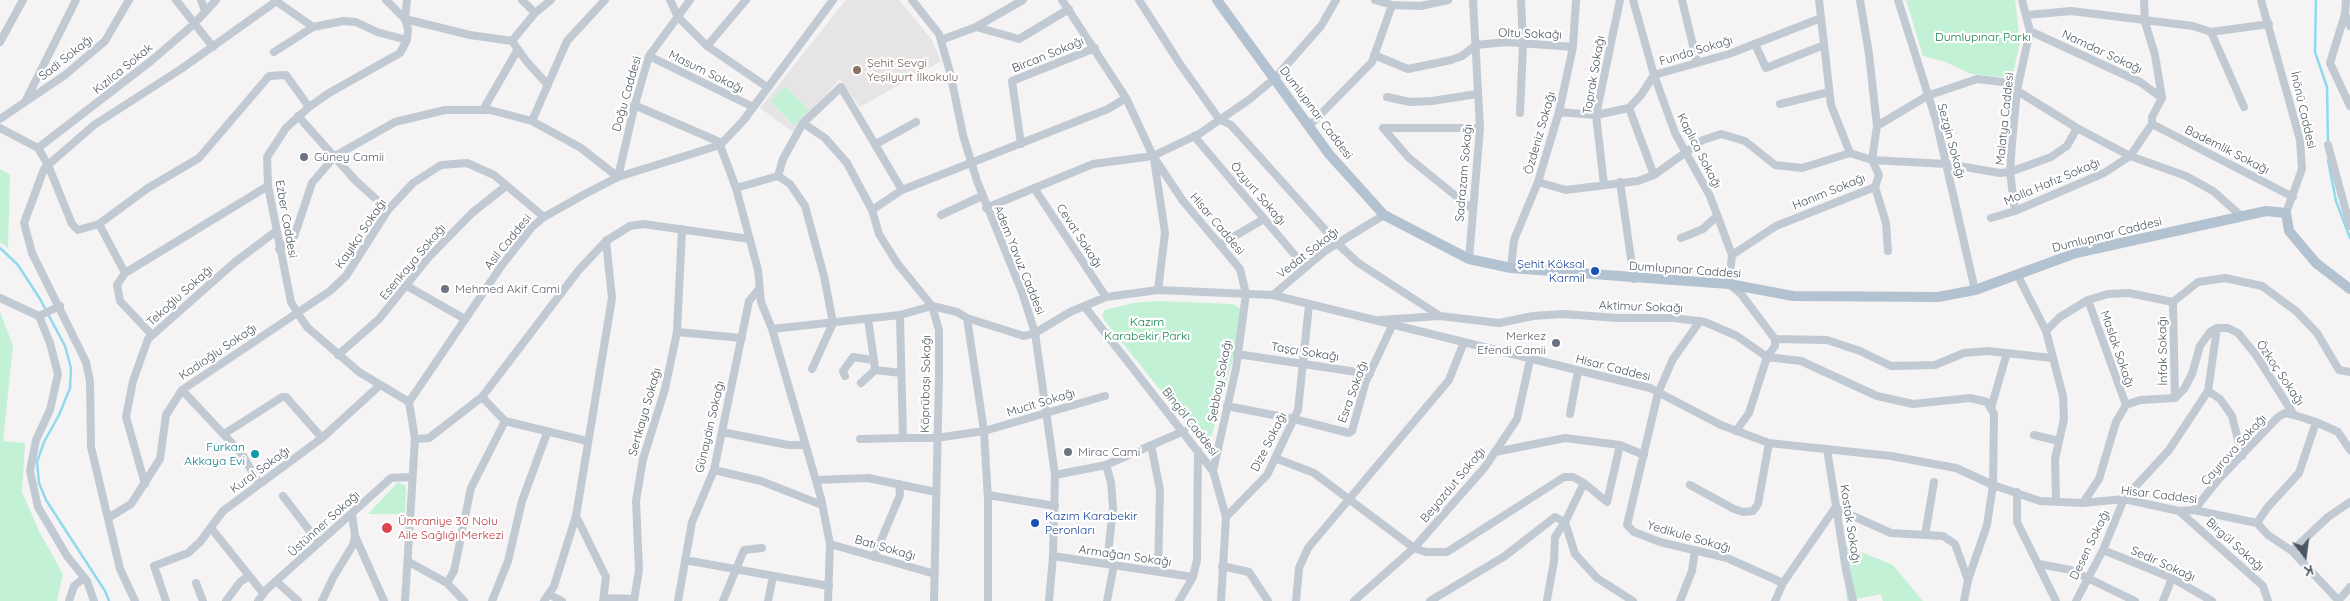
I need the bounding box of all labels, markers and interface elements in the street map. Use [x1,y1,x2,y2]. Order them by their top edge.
street label: Oltu Sokağı [1498,26,1562,42]
street label: Namdar Sokağı [2059,27,2145,77]
park label: Dumlupınar Parkı [1935,30,2031,44]
street label: Sadi Sokağı [36,32,96,84]
street label: Funda Sokağı [1658,33,1734,69]
street label: Bircan Sokağı [1010,34,1086,76]
street label: Toprak Sokağı [1580,35,1608,115]
street label: Kızılca Sokak [90,41,156,97]
street label: Masum Sokağı [666,48,746,96]
street label: Doğu Caddesi [609,54,645,134]
place label: Şehit Sevgi Yeşilyurt İlkokulu [867,56,958,84]
marker: Şehit Sevgi Yeşilyurt İlkokulu [851,64,863,76]
street label: Dumlupınar Caddesi [1276,64,1356,162]
street label: İnönü Caddesi [2287,70,2319,150]
street label: Malatya Caddesi [1993,72,2017,166]
street label: Özdeniz Sokağı [1521,90,1559,176]
street label: Sezgin Sokağı [1934,102,1968,180]
street label: Kaplıca Sokağı [1674,111,1724,191]
street label: Bademlik Sokağı [2182,123,2272,177]
street label: Sadrazam Sokağı [1453,124,1475,222]
place label: Güney Camii [314,150,384,164]
marker: Güney Camii [298,151,310,163]
street label: Molla Hafız Sokağı [2002,155,2102,209]
street label: Özyurt Sokağı [1227,159,1289,229]
street label: Hanım Sokağı [1790,171,1868,213]
street label: Ezber Caddesi [272,179,300,259]
street label: Hisar Caddesi [1187,190,1247,258]
street label: Kayıkçı Sokağı [332,196,390,272]
street label: Cevat Sokağı [1053,201,1105,271]
street label: Adem Yavuz Caddesi [991,203,1047,317]
street label: Asil Caddesi [481,212,535,272]
street label: Dumlupınar Caddesi [2051,214,2163,256]
street label: Esenkaya Sokağı [377,221,449,303]
street label: Vedat Sokağı [1274,225,1342,281]
place label: Şehit Köksal Karmil [1517,257,1585,285]
street label: Dumlupınar Caddesi [1628,259,1742,281]
street label: Tekoğlu Sokağı [144,263,216,329]
marker: Şehit Köksal Karmil [1589,265,1601,277]
place label: Mehmed Akif Cami [455,282,560,296]
marker: Mehmed Akif Cami [439,283,451,295]
street label: Aktimur Sokağı [1599,298,1683,316]
street label: Maslak Sokağı [2097,309,2137,389]
park label: Kazım Karabekir Parkı [1104,315,1190,343]
street label: İnfak Sokağı [2155,316,2171,386]
street label: Kadıoğlu Sokağı [176,321,260,383]
place label: Merkez Efendi Camii [1477,329,1546,357]
street label: Köprübaşı Sokağı [918,335,934,433]
marker: Merkez Efendi Camii [1550,337,1562,349]
street label: Özkoç Sokağı [2253,338,2307,408]
street label: Şebboy Sokağı [1205,339,1235,423]
street label: Taşçı Sokağı [1270,340,1340,364]
street label: Hisar Caddesi [1574,352,1652,384]
street label: Esra Sokağı [1335,359,1371,425]
street label: Sertkaya Sokağı [626,366,664,458]
street label: Günaydın Sokağı [692,380,728,474]
street label: Bingöl Caddesi [1159,385,1221,459]
street label: Mucit Sokağı [1005,386,1077,420]
street label: Dize Sokağı [1248,410,1290,474]
street label: Çayırova Sokağı [2198,412,2270,488]
place label: Furkan Akkaya Evi [184,440,245,468]
street label: Kural Sokağı [227,444,293,496]
place label: Mirac Cami [1078,445,1140,459]
street label: Beyazdut Sokağı [1417,445,1489,525]
marker: Mirac Cami [1062,446,1074,458]
marker: Furkan Akkaya Evi [249,448,261,460]
street label: Hisar Caddesi [2120,483,2198,507]
street label: Kostak Sokağı [1837,484,1863,564]
street label: Üstünner Sokağı [285,488,363,560]
street label: Desen Sokağı [2067,508,2113,582]
place label: Kazım Karabekir Peronları [1045,509,1138,537]
place label: Ümraniye 30 Nolu Aile Sağlığı Merkezi [398,514,504,542]
street label: Birgül Sokağı [2203,515,2267,575]
marker: Kazım Karabekir Peronları [1029,517,1041,529]
street label: Yedikule Sokağı [1645,518,1733,556]
marker: Ümraniye 30 Nolu Aile Sağlığı Merkezi [380,521,394,535]
north arrow [2280,531,2330,581]
street label: Batı Sokağı [853,532,917,564]
street label: Armağan Sokağı [1078,542,1172,570]
street label: Sedir Sokağı [2129,543,2197,585]
text: K [2302,561,2316,580]

